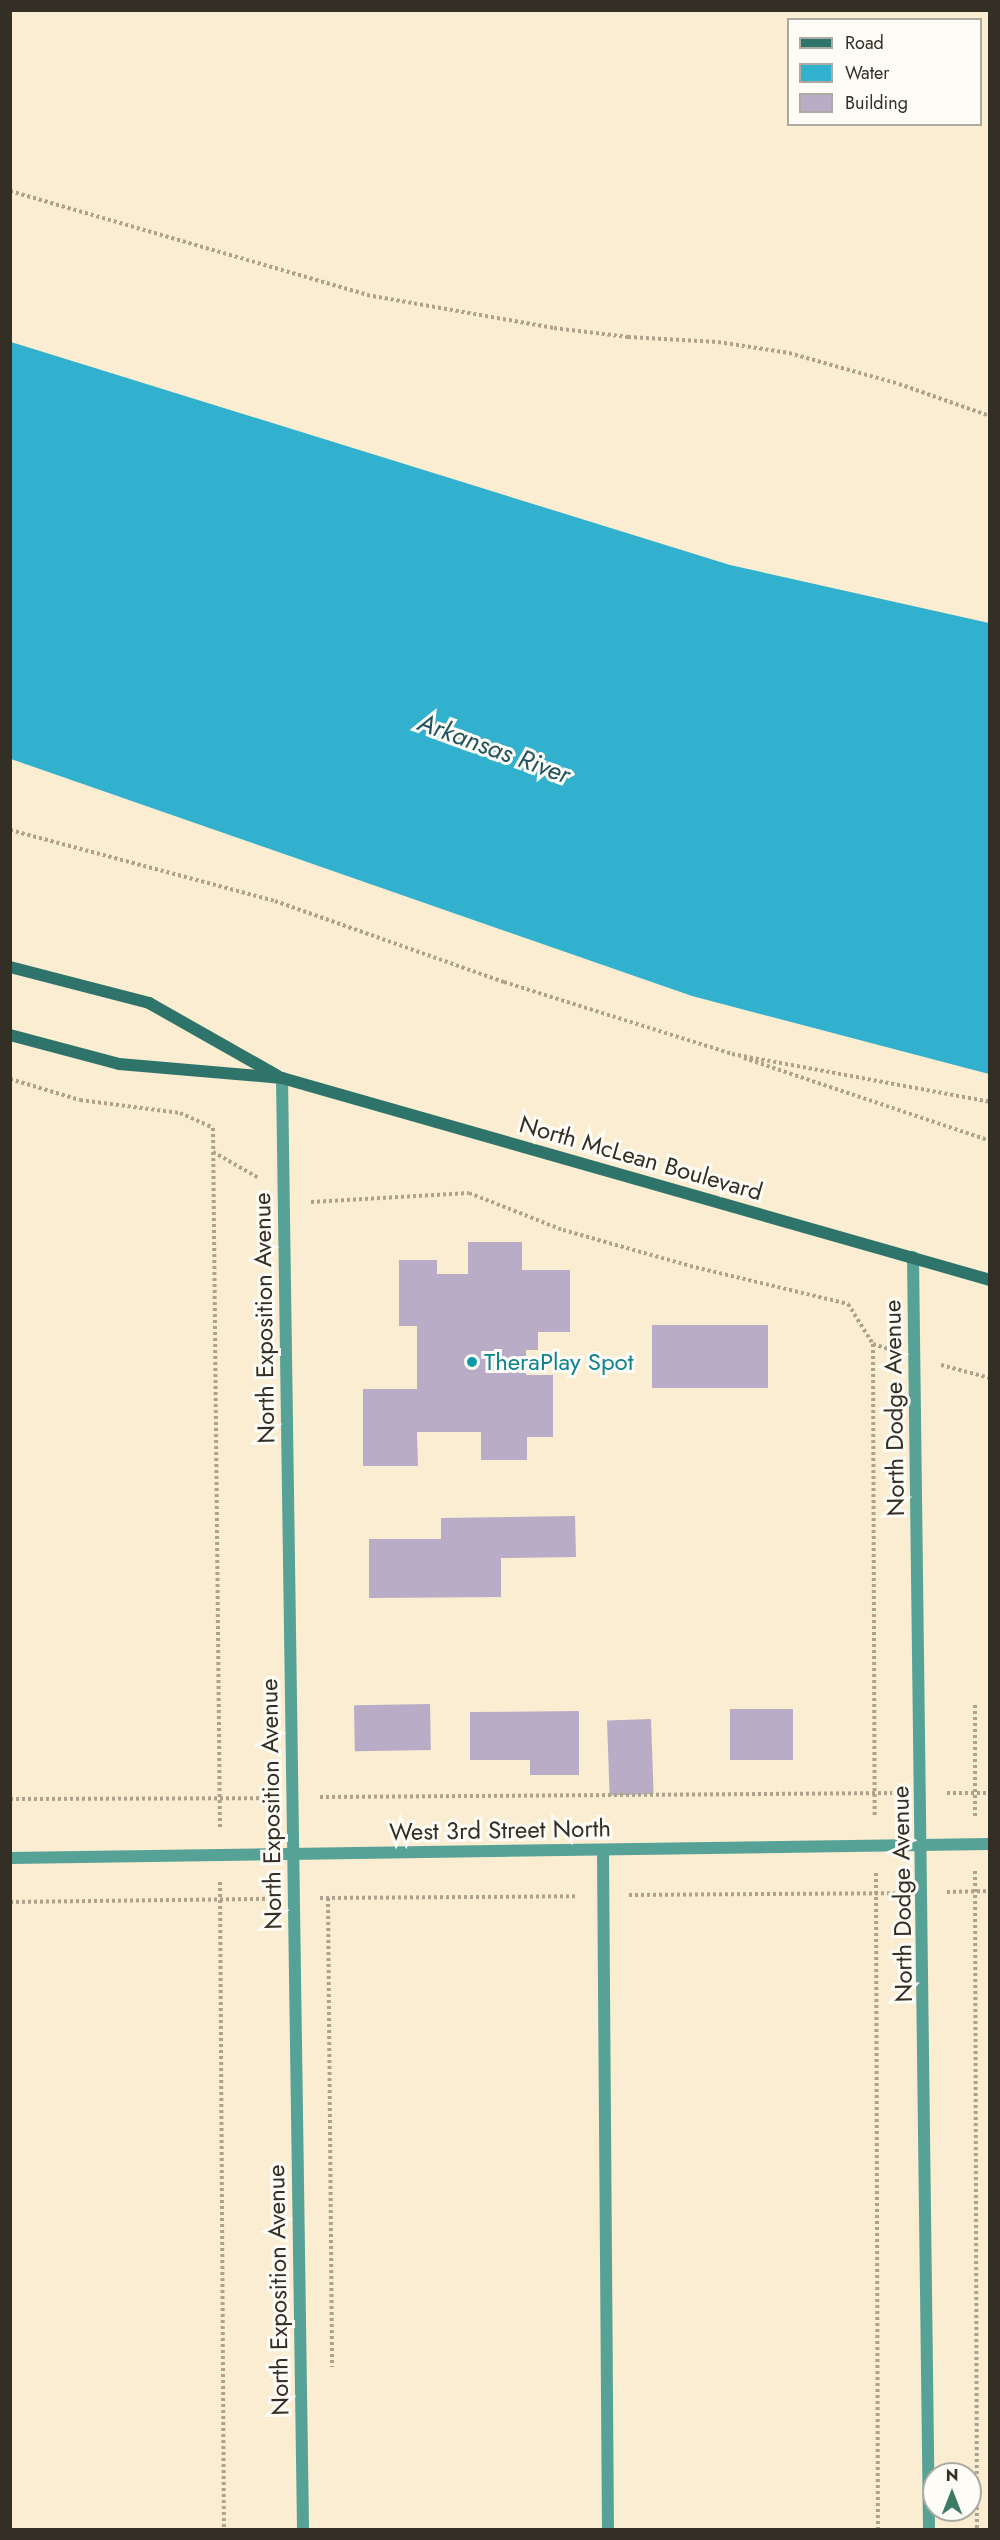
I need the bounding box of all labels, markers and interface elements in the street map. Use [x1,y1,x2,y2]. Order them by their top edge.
legend [787,18,982,126]
text: Road [845,30,884,56]
text: Water [845,60,889,86]
text: Building [845,90,908,116]
water label: Arkansas River [414,707,574,791]
street label: North McLean Boulevard [516,1109,766,1207]
street label: North Exposition Avenue [247,1192,281,1444]
street label: North Dodge Avenue [878,1299,910,1517]
place label: TheraPlay Spot [484,1348,633,1376]
marker: TheraPlay Spot [465,1355,479,1369]
street label: North Exposition Avenue [254,1678,288,1930]
street label: North Dodge Avenue [886,1785,918,2003]
street label: West 3rd Street North [389,1814,611,1846]
street label: North Exposition Avenue [261,2164,295,2416]
north arrow [922,2462,982,2522]
text: N [946,2464,958,2487]

